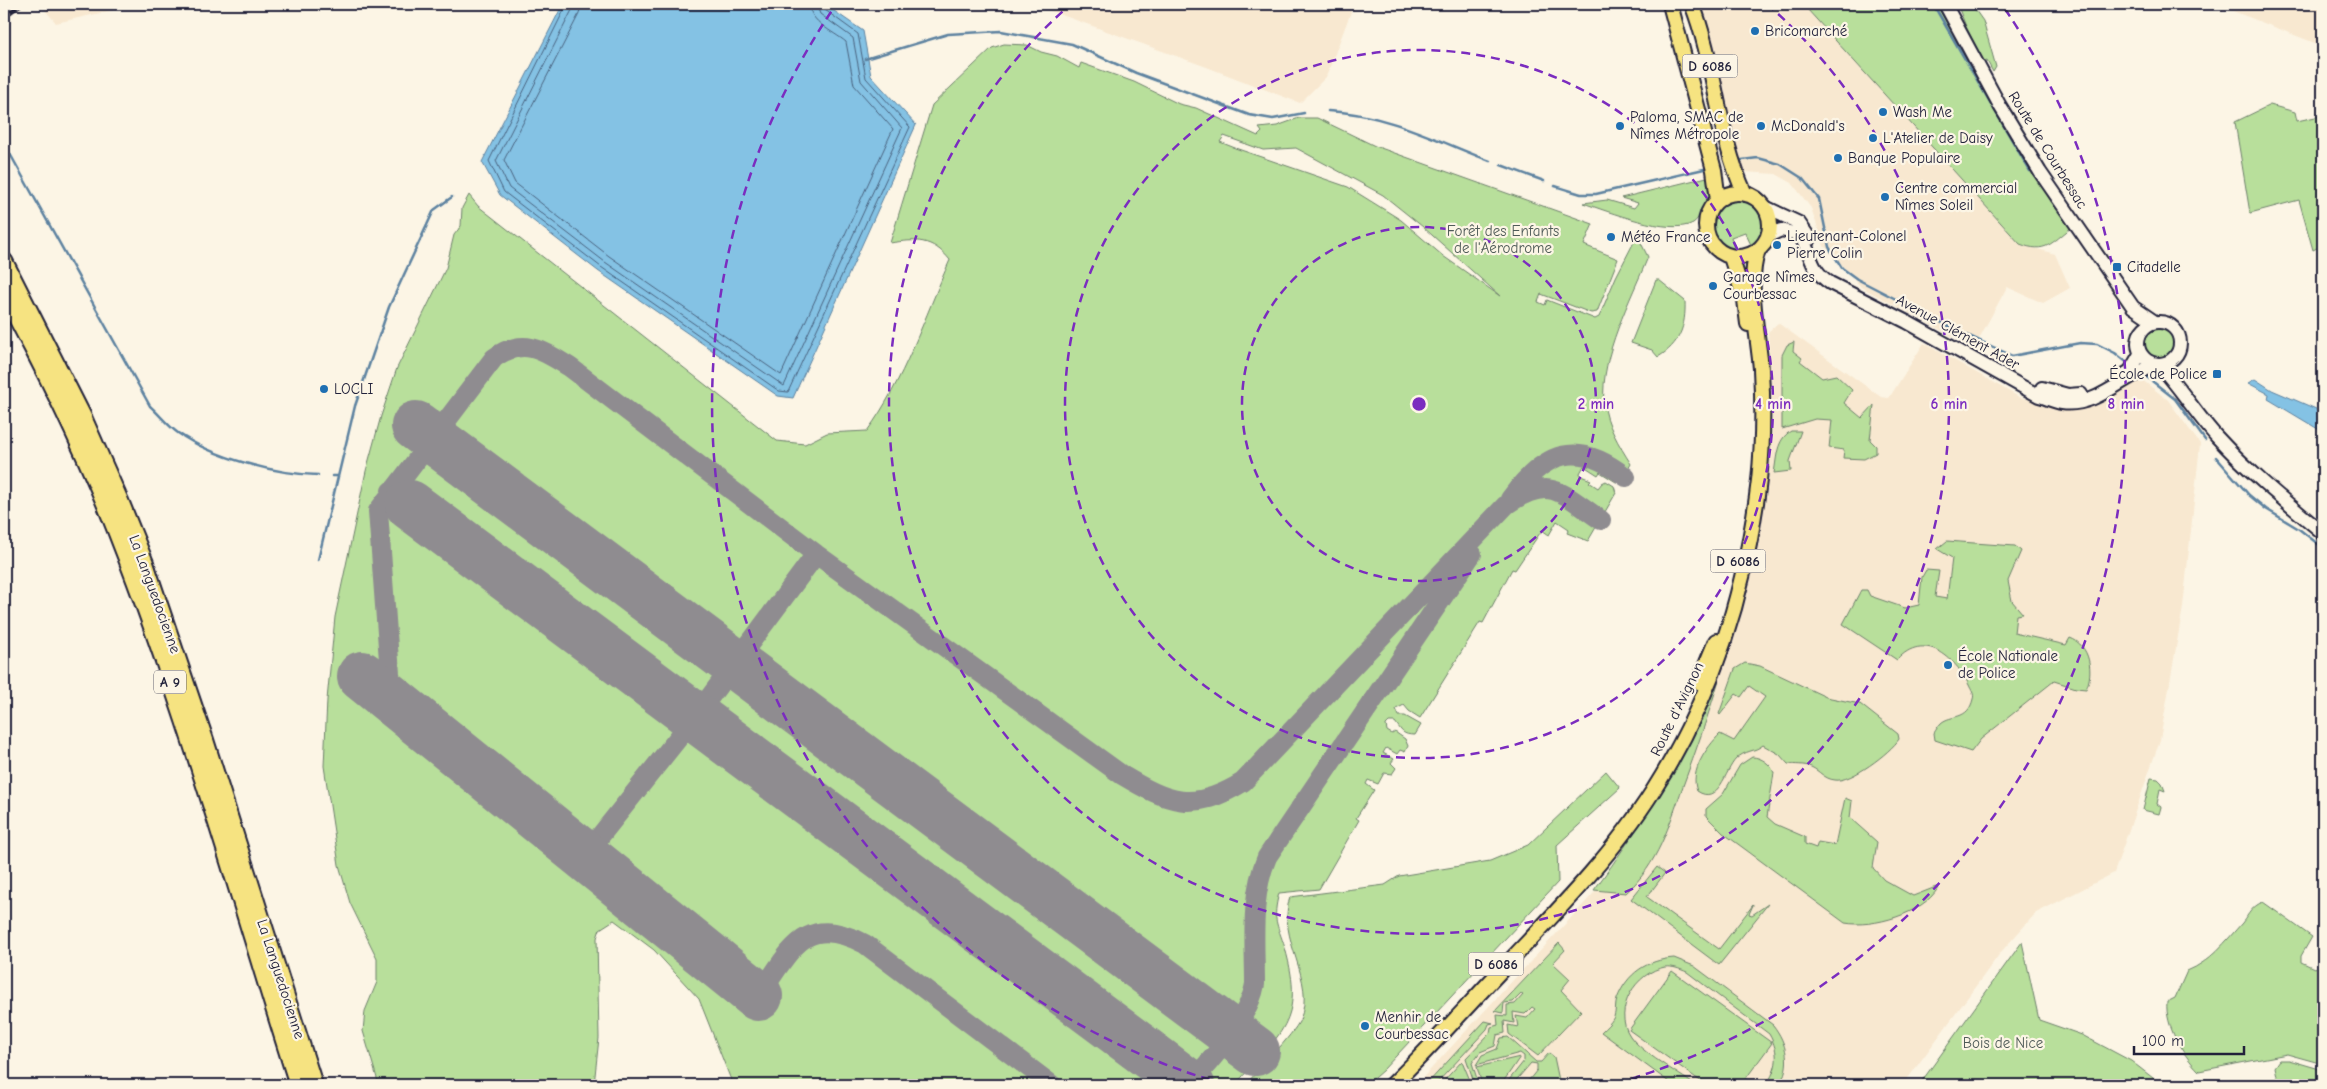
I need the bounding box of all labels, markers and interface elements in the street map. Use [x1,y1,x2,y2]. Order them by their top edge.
place label: Bricomarché [1765,22,1848,40]
marker: Bricomarché [1749,25,1761,37]
road number: D 6086 [1682,54,1738,78]
street label: Route de Courbessac [2005,88,2091,212]
place label: Wash Me [1893,103,1953,121]
marker: Wash Me [1877,106,1889,118]
place label: Paloma, SMAC de Nîmes Métropole [1630,108,1744,143]
place label: McDonald's [1771,117,1845,135]
marker: Paloma, SMAC de Nîmes Métropole [1614,120,1626,132]
marker: McDonald's [1755,120,1767,132]
place label: L'Atelier de Daisy [1883,129,1993,147]
marker: L'Atelier de Daisy [1867,132,1879,144]
place label: Banque Populaire [1848,149,1961,167]
marker: Banque Populaire [1832,152,1844,164]
place label: Centre commercial Nîmes Soleil [1895,179,2017,214]
marker: Centre commercial Nîmes Soleil [1879,191,1891,203]
park label: Forêt des Enfants de l'Aérodrome [1447,222,1559,257]
place label: Lieutenant-Colonel Pierre Colin [1787,227,1907,262]
place label: Météo France [1621,228,1711,246]
marker: Météo France [1605,231,1617,243]
marker: Lieutenant-Colonel Pierre Colin [1771,239,1783,251]
place label: Citadelle [2127,258,2181,276]
marker: Citadelle [2111,261,2123,273]
place label: Garage Nîmes Courbessac [1723,268,1815,303]
marker: Garage Nîmes Courbessac [1707,280,1719,292]
street label: Avenue Clément Ader [1893,291,2023,373]
place label: École de Police [2109,364,2207,383]
marker: École de Police [2211,368,2223,380]
place label: LOCLI [334,380,373,398]
marker: LOCLI [318,383,330,395]
centre of rings [1410,395,1428,413]
text: 2 min [1578,395,1614,413]
text: 4 min [1755,395,1791,413]
text: 6 min [1931,395,1967,413]
text: 8 min [2108,395,2144,413]
street label: La Languedocienne [125,532,185,656]
road number: D 6086 [1710,550,1766,572]
place label: École Nationale de Police [1958,646,2059,682]
street label: Route d'Avignon [1646,659,1708,759]
marker: École Nationale de Police [1942,659,1954,671]
road number: A 9 [154,670,186,694]
street label: La Languedocienne [253,917,309,1041]
road number: D 6086 [1468,952,1524,976]
place label: Menhir de Courbessac [1375,1008,1449,1043]
marker: Menhir de Courbessac [1359,1020,1371,1032]
scale bar [2134,1024,2244,1056]
text: 100 m [2142,1032,2184,1050]
park label: Bois de Nice [1963,1034,2044,1052]

